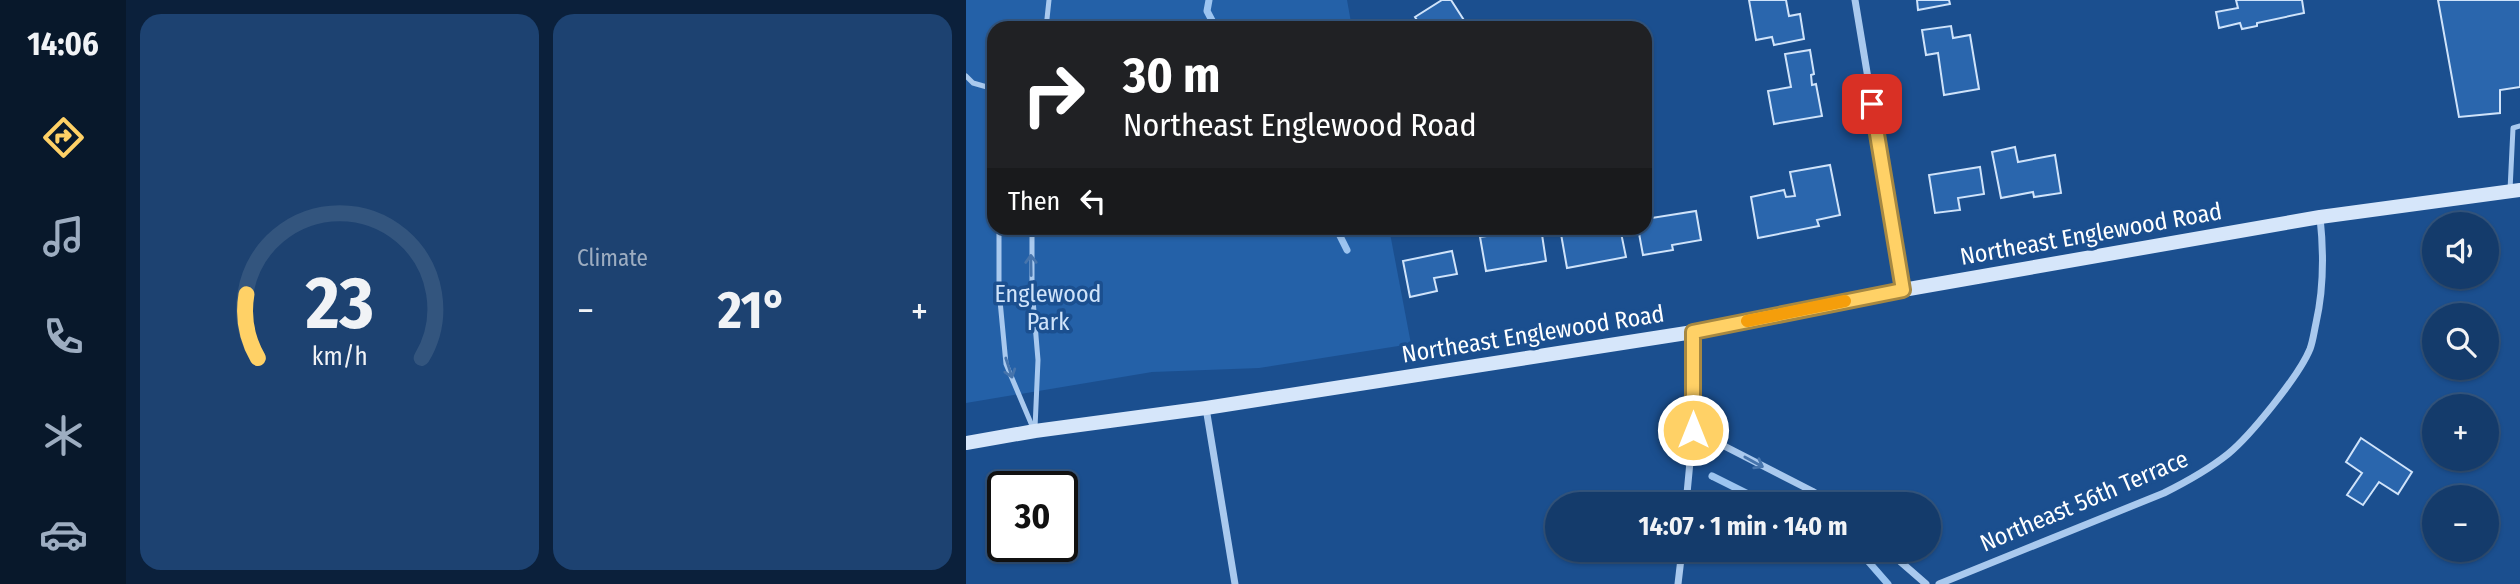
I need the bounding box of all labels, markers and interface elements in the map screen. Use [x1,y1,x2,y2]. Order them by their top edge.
text: 14:06 [27,25,99,63]
text: 30 m [1123,46,1221,105]
icon: right [1008,49,1099,140]
pin [1842,74,1902,134]
icon: arrive [1853,85,1891,123]
text: Northeast Englewood Road [1123,106,1477,144]
icon: directions [39,113,88,162]
icon: left [1074,182,1112,220]
text: Then [1008,186,1060,217]
street label: Northeast Englewood Road [1958,197,2224,271]
icon: music [39,212,88,261]
map controls [2422,212,2499,562]
button: sound [2422,212,2499,289]
text: Climate [577,244,648,272]
one-way arrow [1025,254,1038,277]
text: 23 [304,260,374,347]
text: 21° [718,279,787,342]
park label: Englewood Park [995,280,1101,336]
text: − [577,288,594,334]
text: + [911,288,928,334]
street label: Northeast Englewood Road [1400,299,1666,369]
button: search [2422,303,2499,380]
icon: phone [39,312,88,361]
text: km/h [312,342,367,372]
one-way arrow [1003,357,1016,379]
position arrow [1656,393,1730,467]
button: + [2422,394,2499,471]
icon: climate [39,411,88,460]
street label: Northeast 56th Terrace [1976,445,2192,557]
one-way arrow [1743,455,1763,469]
speed limit sign: 30 [987,471,1078,562]
button: − [2422,485,2499,562]
icon: car [39,510,88,559]
text: 14:07 · 1 min · 140 m [1638,511,1848,542]

